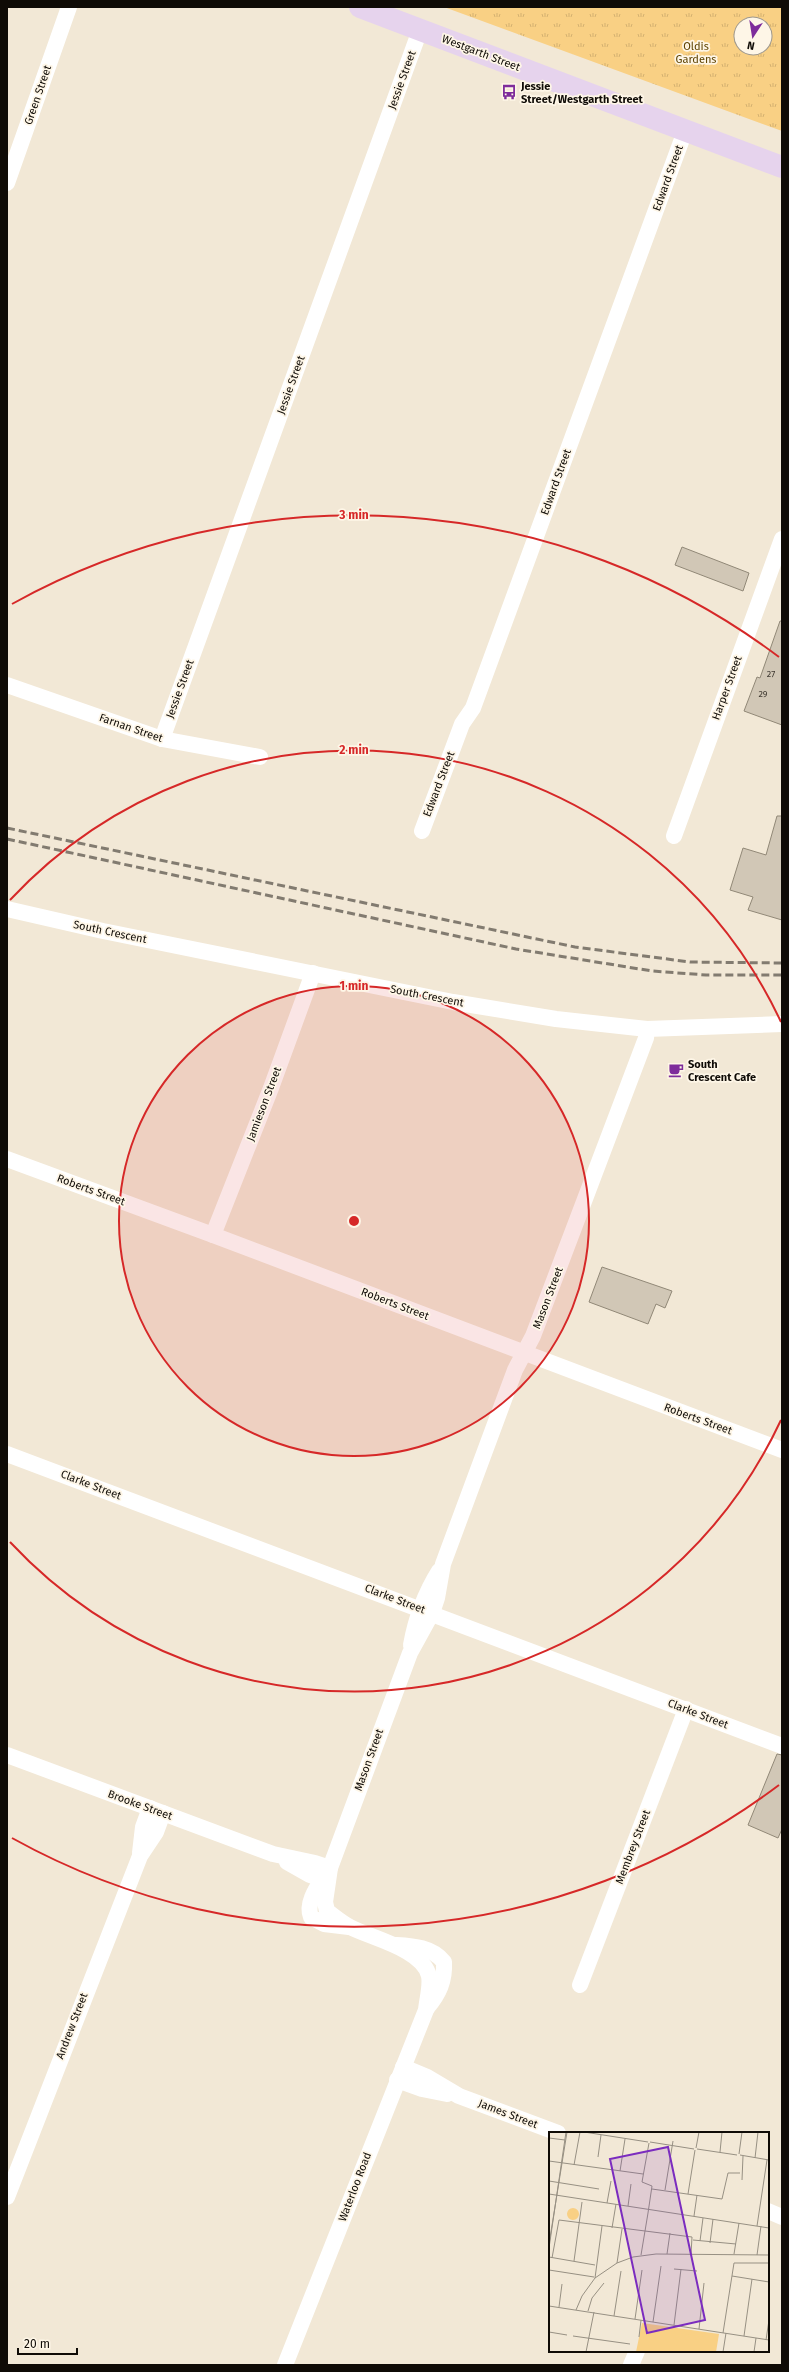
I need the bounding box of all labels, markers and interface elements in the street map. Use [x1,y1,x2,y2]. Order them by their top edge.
north arrow [733,16,773,56]
street label: Westgarth Street [440,32,522,74]
text: N [746,38,756,52]
park label: Oldis Gardens [676,40,717,66]
street label: Jessie Street [385,49,419,111]
street label: Green Street [22,64,54,126]
place label: Jessie Street/Westgarth Street [520,80,644,106]
bus stop icon: Jessie Street/Westgarth Street [500,83,518,101]
street label: Edward Street [650,143,686,213]
street label: Jessie Street [274,354,308,416]
street label: Edward Street [538,447,574,517]
text: 3 min [338,508,369,522]
street label: Harper Street [709,654,745,722]
street label: Jessie Street [163,658,197,720]
house number: 27 [767,669,775,679]
house number: 29 [758,689,768,699]
street label: Farnan Street [97,711,165,745]
text: 2 min [339,743,369,757]
street label: Edward Street [421,749,457,819]
street label: South Crescent [72,918,148,946]
text: 1 min [340,979,368,993]
street label: South Crescent [389,982,465,1010]
place label: South Crescent Cafe [688,1058,756,1084]
cafe icon: South Crescent Cafe [667,1061,685,1079]
street label: Jamieson Street [244,1065,284,1143]
street label: Roberts Street [55,1172,127,1208]
centre of rings [347,1214,361,1228]
street label: Mason Street [530,1265,566,1331]
street label: Roberts Street [359,1285,431,1323]
street label: Roberts Street [662,1401,734,1437]
street label: Clarke Street [59,1468,123,1502]
street label: Clarke Street [363,1582,427,1616]
street label: Clarke Street [666,1697,730,1731]
street label: Mason Street [352,1727,386,1793]
street label: Brooke Street [106,1787,174,1823]
street label: Membrey Street [613,1808,653,1886]
street label: Andrew Street [53,1991,91,2061]
street label: James Street [476,2097,540,2131]
inset map [549,2132,769,2352]
street label: Waterloo Road [336,2151,374,2223]
scale bar [18,2330,77,2356]
text: 20 m [24,2337,50,2351]

